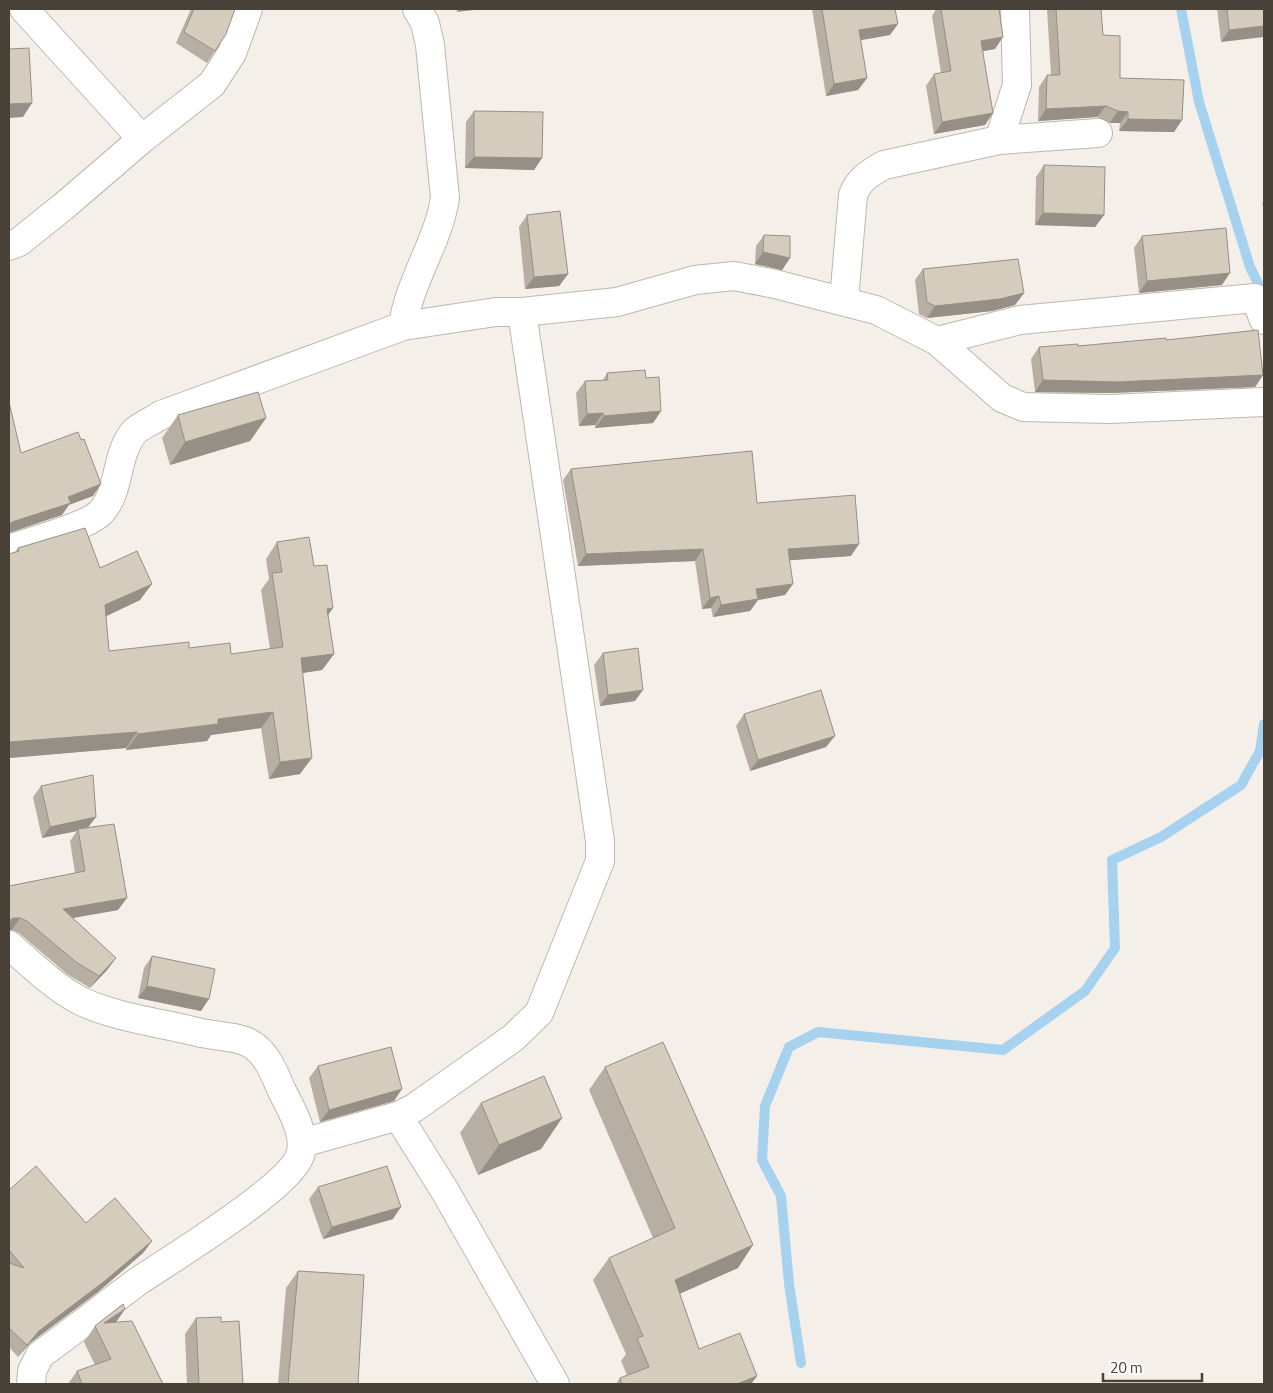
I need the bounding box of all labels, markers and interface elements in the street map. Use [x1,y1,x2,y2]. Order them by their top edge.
scale bar [1103,1350,1202,1382]
text: 20 m [1110,1356,1143,1379]

